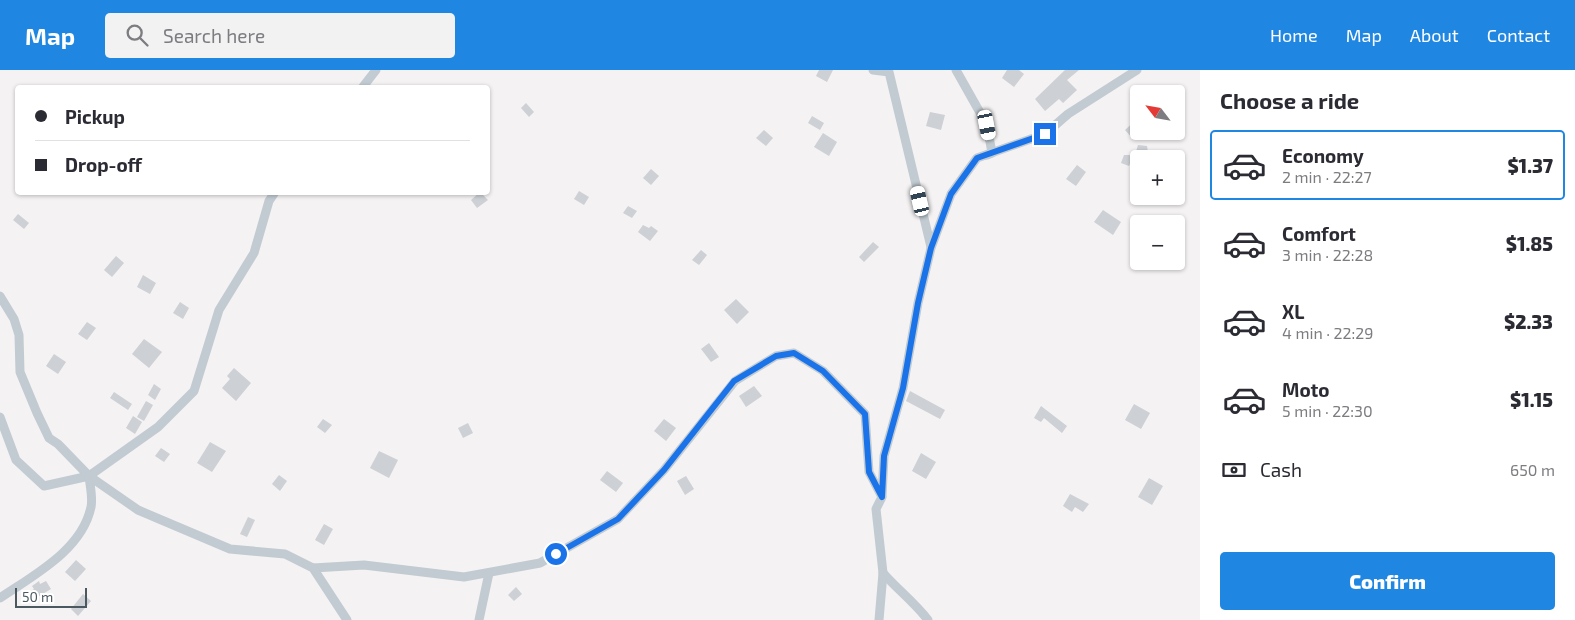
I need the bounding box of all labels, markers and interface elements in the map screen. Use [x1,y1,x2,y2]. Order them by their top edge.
search box [105,13,455,58]
text: Map [25,21,75,50]
icon: search [123,21,151,49]
text: Search here [163,24,265,47]
text: Home [1270,24,1318,46]
text: Map [1346,24,1382,46]
text: About [1410,24,1459,46]
text: Contact [1487,24,1550,46]
north arrow [1130,85,1185,140]
map controls [1130,85,1185,270]
text: Choose a ride [1220,87,1359,113]
text: Pickup [65,105,125,128]
car [976,109,997,141]
route end [1034,123,1056,145]
icon: car [1222,143,1267,188]
text: Economy [1282,144,1364,167]
button: + [1130,150,1185,205]
text: Drop-off [65,153,142,176]
text: $1.37 [1507,154,1553,177]
text: 2 min · 22:27 [1282,167,1372,186]
car [909,185,930,217]
button: − [1130,215,1185,270]
icon: car [1222,221,1267,266]
text: Comfort [1282,222,1356,245]
text: $1.85 [1506,232,1553,255]
text: 3 min · 22:28 [1282,245,1373,264]
icon: car [1222,299,1267,344]
text: XL [1282,300,1304,323]
text: $2.33 [1504,310,1553,333]
text: 4 min · 22:29 [1282,323,1374,342]
icon: car [1222,377,1267,422]
text: Moto [1282,378,1330,401]
text: $1.15 [1510,388,1553,411]
text: 5 min · 22:30 [1282,401,1373,420]
icon: cash [1220,456,1248,484]
text: Cash [1260,458,1302,481]
text: 650 m [1510,460,1555,479]
route start [545,543,567,565]
button: Confirm [1220,552,1555,610]
scale bar [15,585,88,608]
text: 50 m [22,588,53,605]

